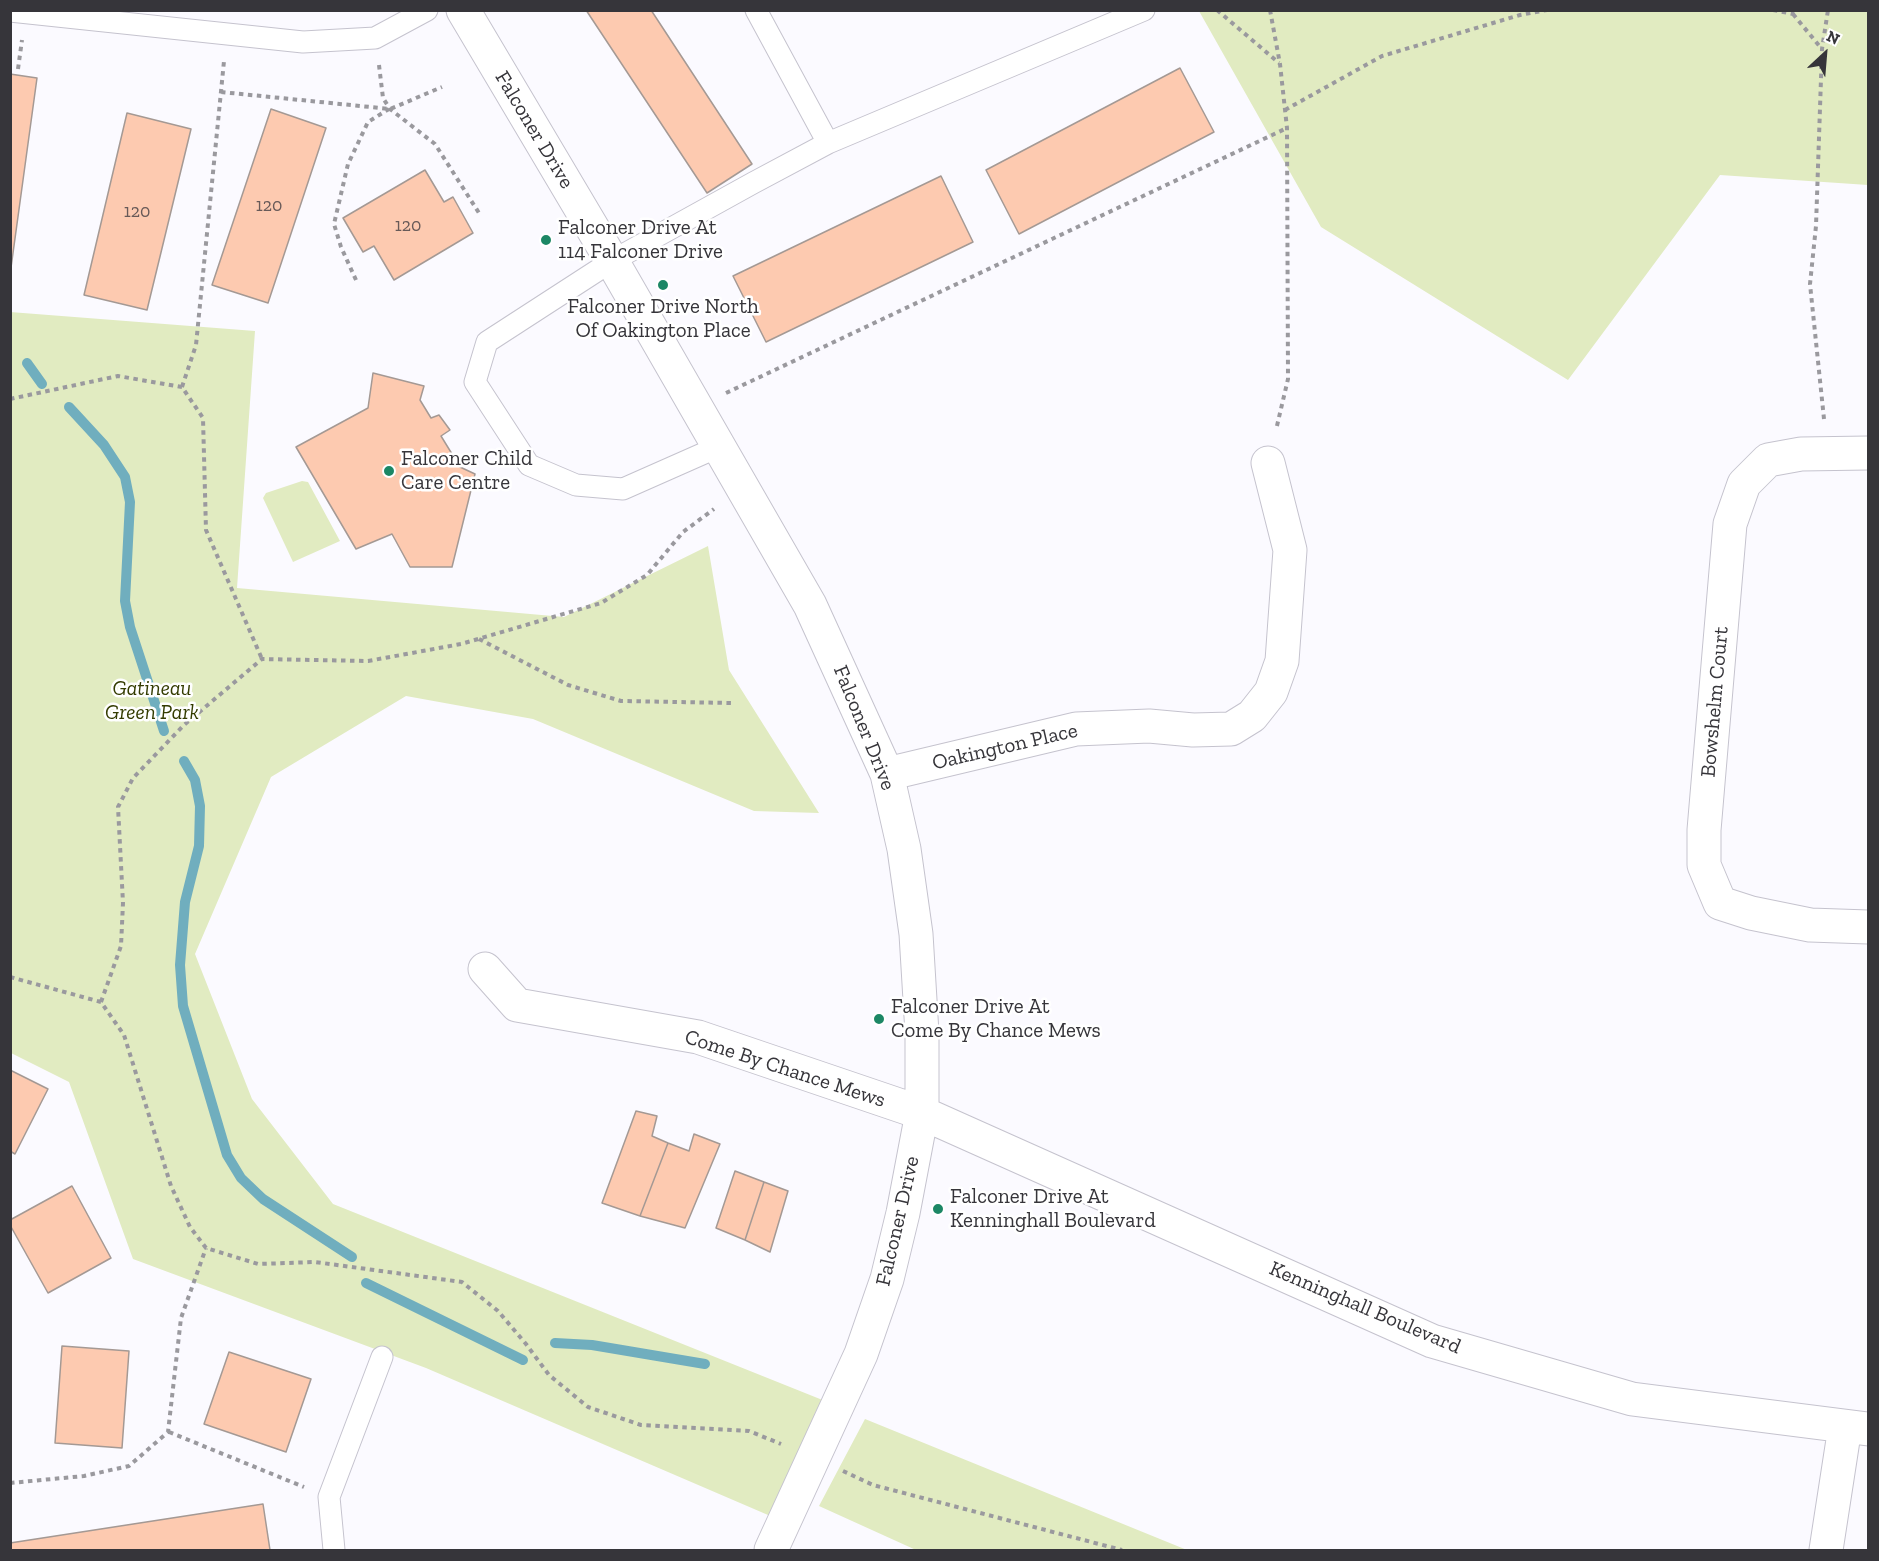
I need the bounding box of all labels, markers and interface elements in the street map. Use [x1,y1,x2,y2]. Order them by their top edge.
north arrow [1795,24,1855,84]
text: N [1823,26,1843,49]
street label: Falconer Drive [489,67,579,193]
house number: 120 [256,195,282,217]
house number: 120 [124,201,150,223]
house number: 120 [395,215,421,237]
place label: Falconer Drive At 114 Falconer Drive [558,215,723,265]
marker: Falconer Drive At 114 Falconer Drive [539,233,553,247]
marker: Falconer Drive North Of Oakington Place [656,278,670,292]
place label: Falconer Drive North Of Oakington Place [567,294,759,344]
place label: Falconer Child Care Centre [401,446,532,496]
marker: Falconer Child Care Centre [382,464,396,478]
street label: Bowshelm Court [1696,626,1734,778]
street label: Falconer Drive [827,662,901,794]
park label: Gatineau Green Park [105,676,199,726]
street label: Oakington Place [930,718,1080,776]
place label: Falconer Drive At Come By Chance Mews [891,994,1101,1044]
marker: Falconer Drive At Come By Chance Mews [872,1012,886,1026]
street label: Come By Chance Mews [681,1025,889,1113]
street label: Falconer Drive [871,1154,925,1288]
place label: Falconer Drive At Kenninghall Boulevard [950,1184,1156,1234]
marker: Falconer Drive At Kenninghall Boulevard [931,1202,945,1216]
street label: Kenninghall Boulevard [1265,1256,1465,1360]

